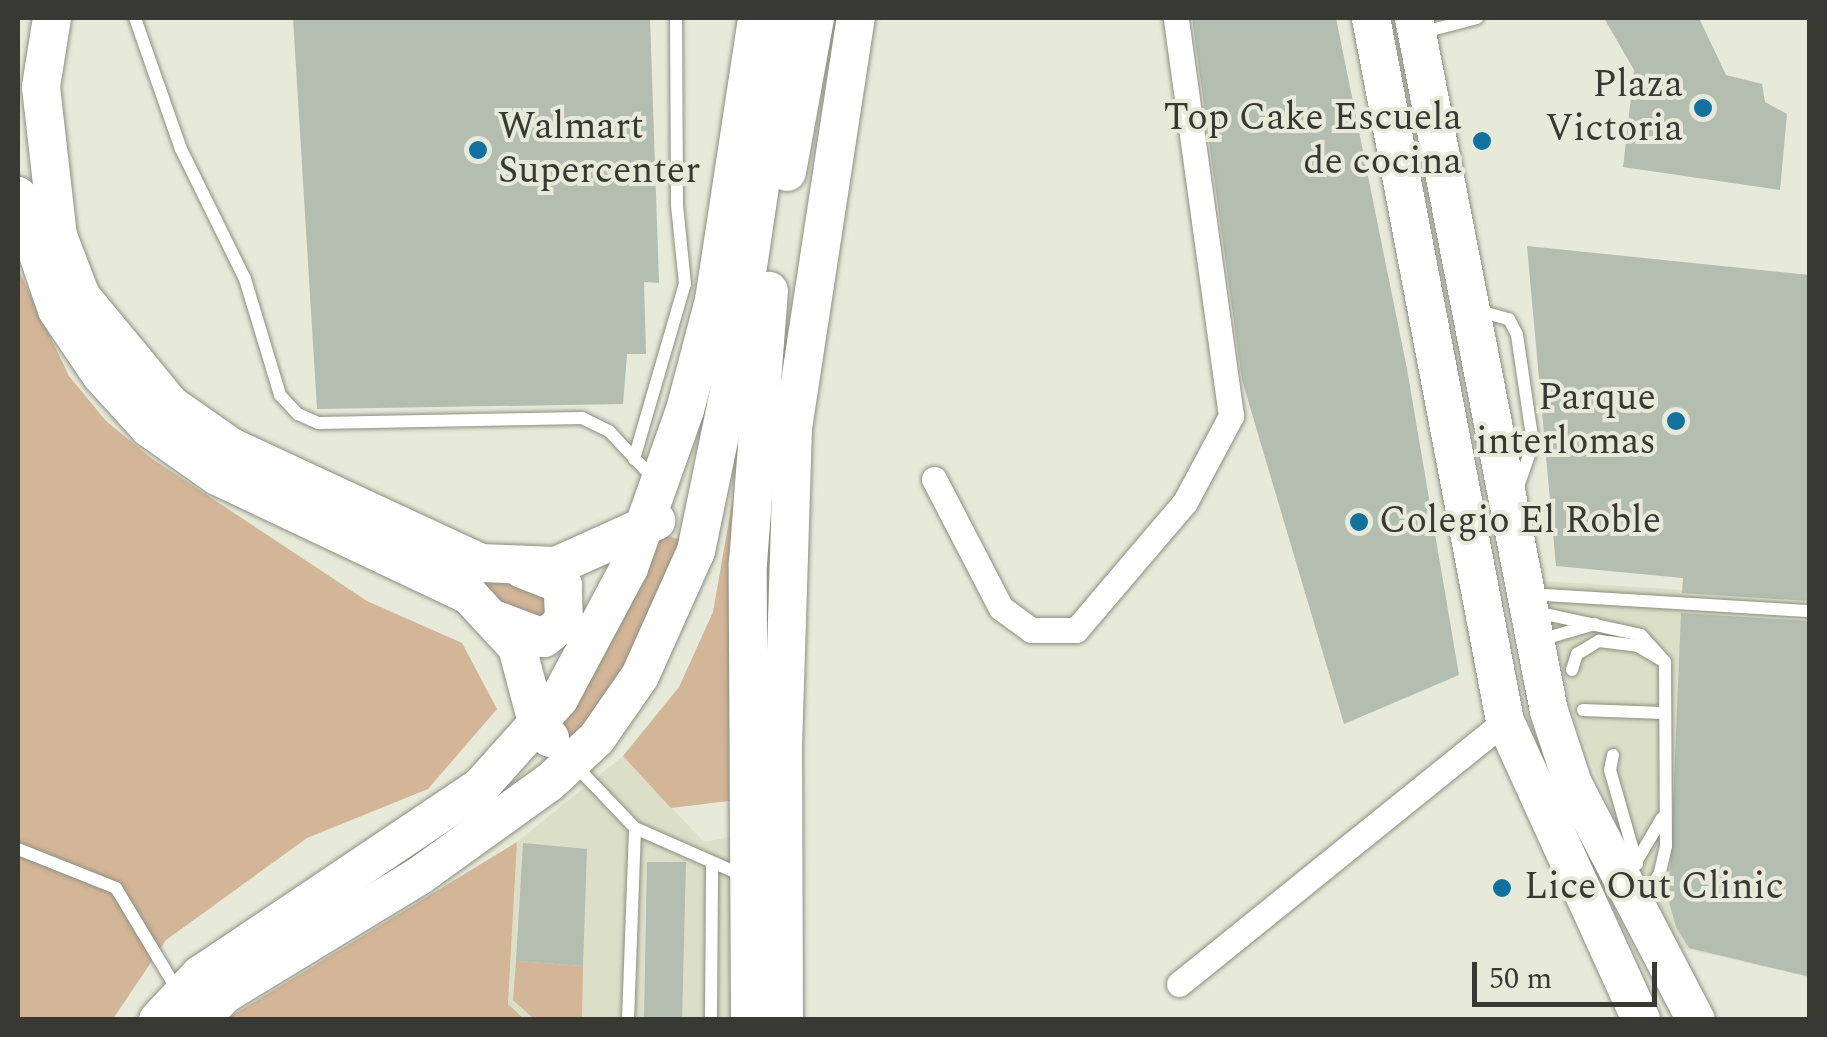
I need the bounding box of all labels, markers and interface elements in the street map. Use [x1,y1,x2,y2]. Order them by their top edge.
place label: Plaza Victoria [1545,63,1683,152]
place label: Top Cake Escuela de cocina [1164,96,1462,185]
marker: Plaza Victoria [1692,97,1714,119]
place label: Walmart Supercenter [498,105,700,194]
marker: Top Cake Escuela de cocina [1471,130,1493,152]
marker: Walmart Supercenter [467,139,489,161]
place label: Parque interlomas [1476,376,1656,466]
marker: Parque interlomas [1665,410,1687,432]
place label: Colegio El Roble [1379,499,1661,545]
marker: Colegio El Roble [1348,511,1370,533]
place label: Lice Out Clinic [1524,865,1784,911]
marker: Lice Out Clinic [1489,875,1515,901]
scale bar [1477,942,1662,1004]
text: 50 m [1489,956,1552,1002]

